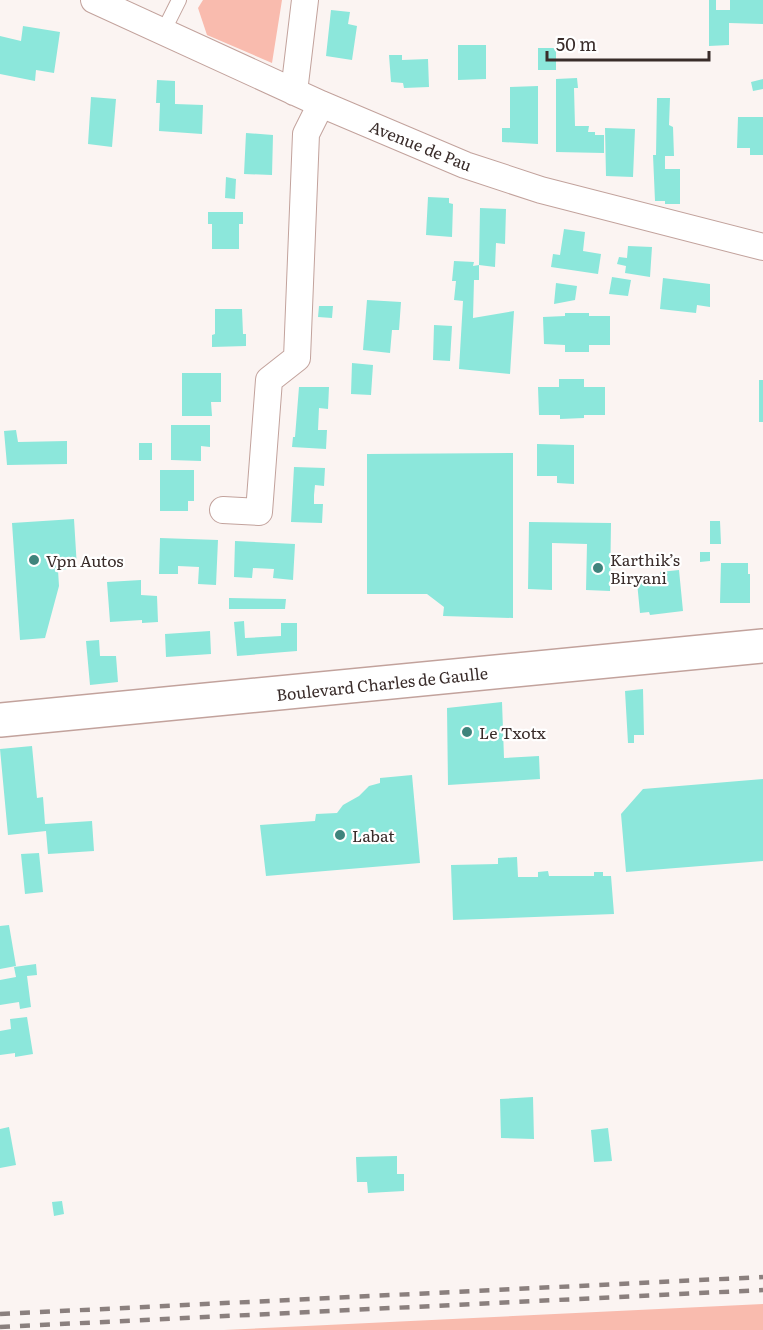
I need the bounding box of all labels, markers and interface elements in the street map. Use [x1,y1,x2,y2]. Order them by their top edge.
scale bar [547,24,709,62]
text: 50 m [556,30,597,57]
street label: Avenue de Pau [366,114,476,176]
place label: Karthik’s Biryani [610,547,680,589]
place label: Vpn Autos [46,548,124,572]
marker: Vpn Autos [27,553,41,567]
marker: Karthik’s Biryani [591,561,605,575]
street label: Boulevard Charles de Gaulle [275,660,489,706]
place label: Le Txotx [479,720,547,744]
marker: Le Txotx [460,725,474,739]
place label: Labat [352,823,395,847]
marker: Labat [333,828,347,842]

